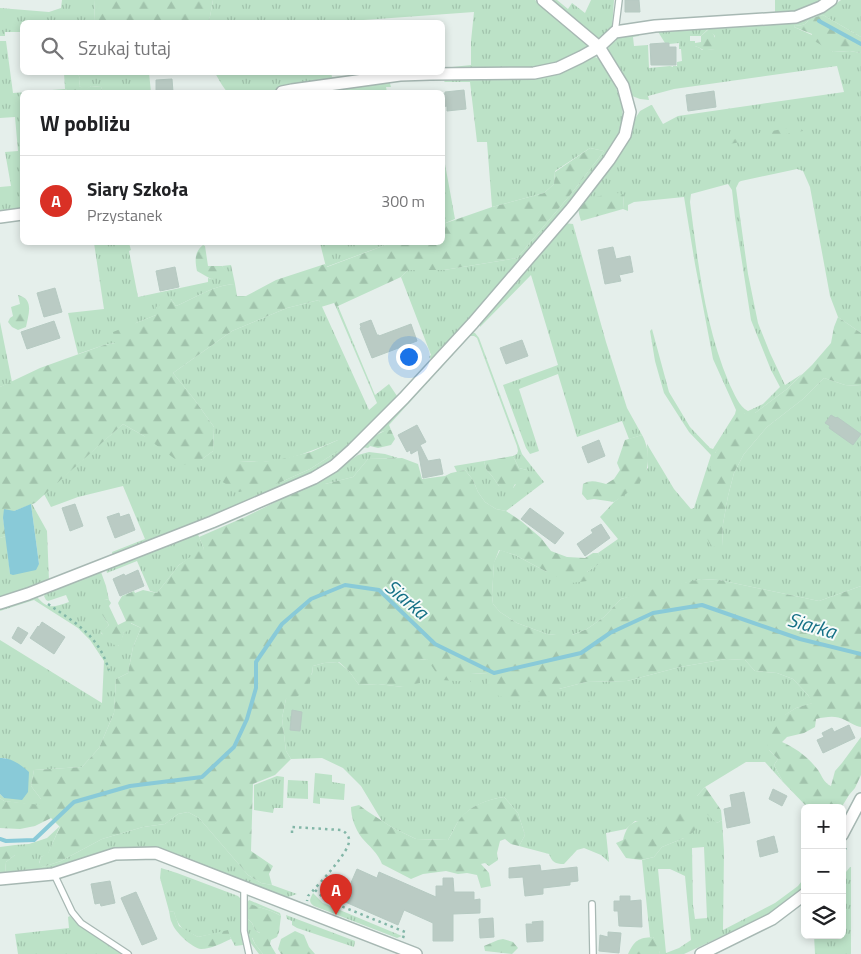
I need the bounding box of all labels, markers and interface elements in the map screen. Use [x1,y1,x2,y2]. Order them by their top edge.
search box [20,20,445,75]
text: Szukaj tutaj [78,33,171,62]
icon: search [38,34,66,62]
text: W pobliżu [40,107,130,139]
text: Siary Szkoła [87,174,188,203]
text: A [51,189,61,213]
text: 300 m [381,189,425,213]
text: Przystanek [87,203,162,227]
your location [396,344,422,370]
water label: Siarka [378,571,437,627]
water label: Siarka [784,603,841,647]
map controls [801,804,846,939]
button: + [801,804,846,849]
button: − [801,849,846,894]
pin: A [320,874,352,915]
button: layers [801,894,846,939]

